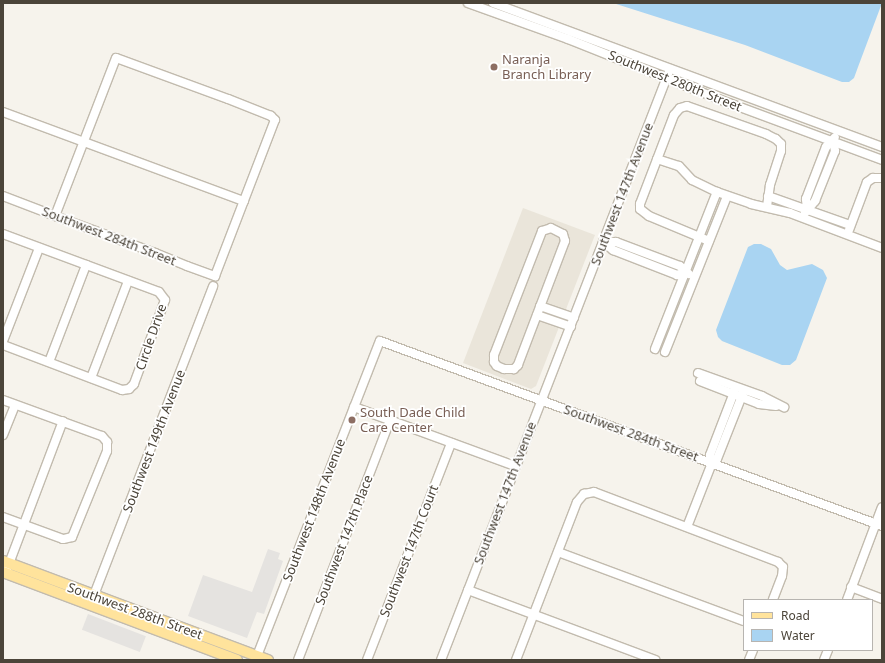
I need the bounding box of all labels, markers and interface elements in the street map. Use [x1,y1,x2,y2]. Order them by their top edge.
street label: Southwest 280th Street [606,47,744,115]
place label: Naranja Branch Library [502,52,591,83]
marker: Naranja Branch Library [489,62,499,72]
street label: Southwest 147th Avenue [588,120,656,268]
street label: Southwest 284th Street [40,203,178,269]
street label: Circle Drive [132,302,170,372]
street label: Southwest 149th Avenue [120,367,188,515]
street label: Southwest 284th Street [561,401,701,465]
place label: South Dade Child Care Center [360,405,466,436]
marker: South Dade Child Care Center [347,415,357,425]
street label: Southwest 147th Avenue [471,419,539,567]
street label: Southwest 148th Avenue [280,436,348,584]
street label: Southwest 147th Place [312,473,376,607]
street label: Southwest 147th Court [377,483,441,619]
street label: Southwest 288th Street [65,579,205,643]
legend [743,599,873,651]
text: Road [781,607,810,624]
text: Water [781,627,815,644]

